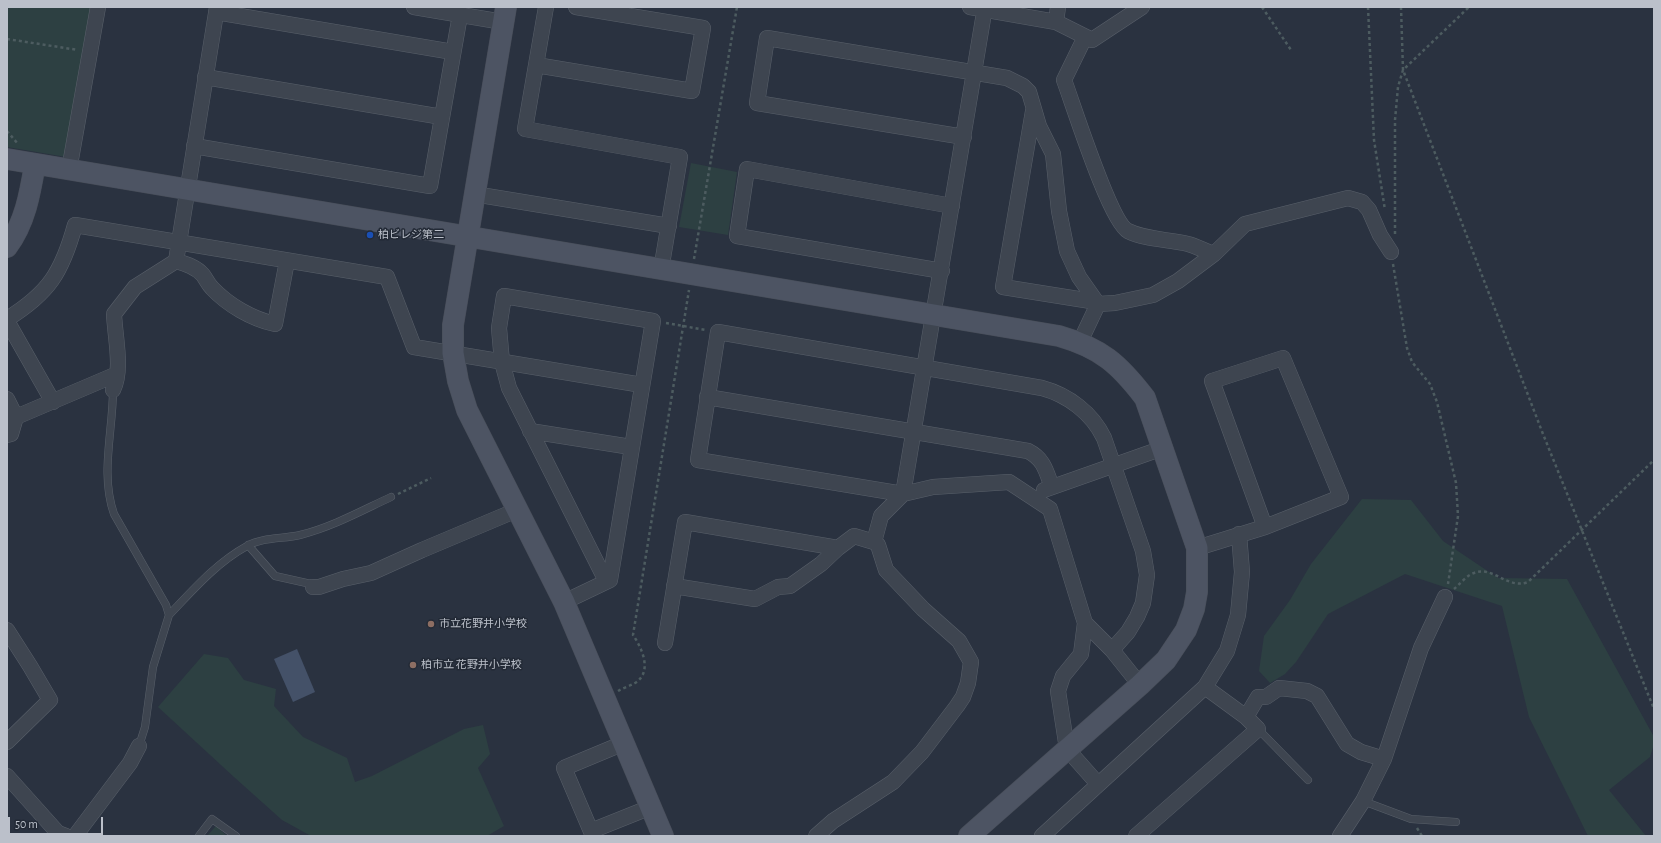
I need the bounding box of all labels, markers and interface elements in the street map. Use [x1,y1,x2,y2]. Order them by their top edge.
place label: 柏ビレジ第二 [378,228,444,242]
marker: 柏ビレジ第二 [365,230,375,240]
place label: 市立花野井小学校 [439,617,527,631]
marker: 市立花野井小学校 [426,619,436,629]
place label: 柏市立 花野井小学校 [421,658,522,672]
marker: 柏市立 花野井小学校 [408,660,418,670]
scale bar [10,809,105,835]
text: 50 m [15,818,38,830]

